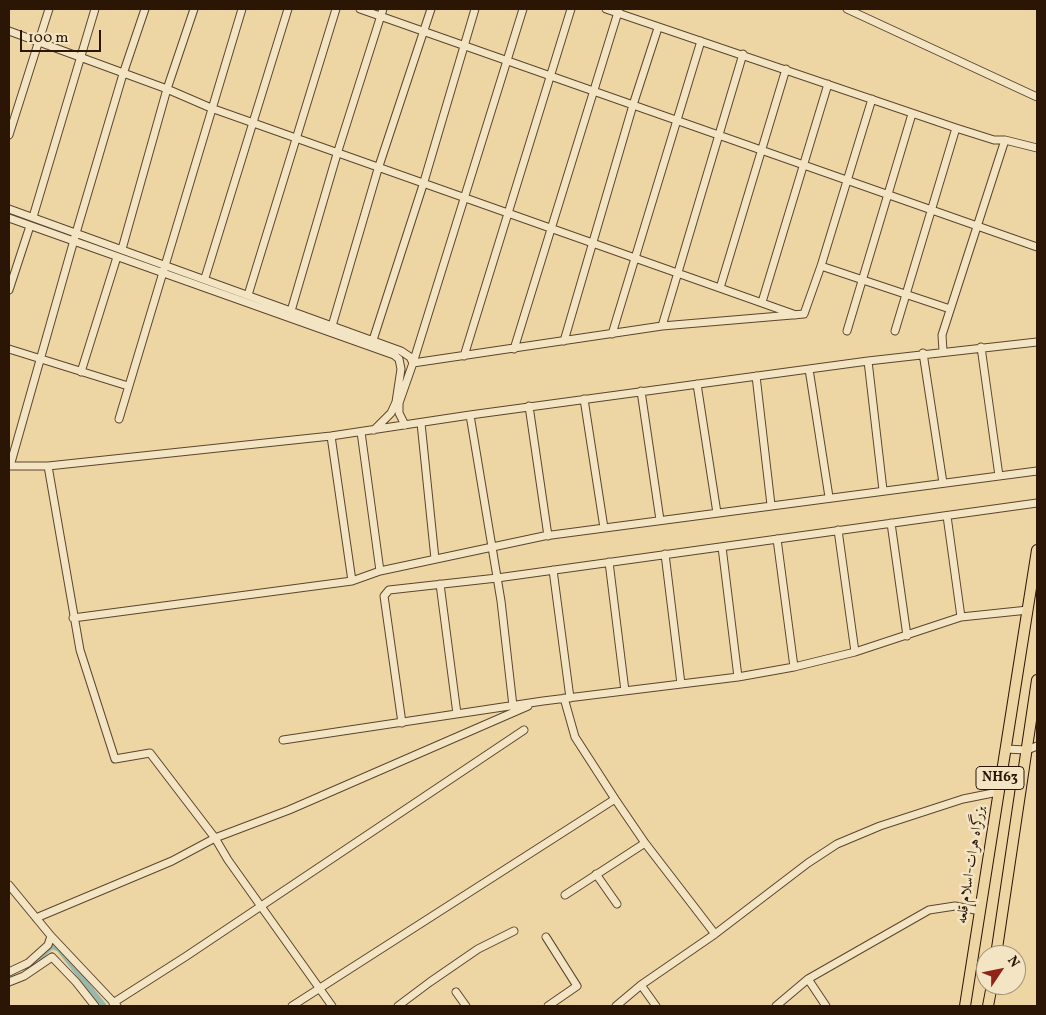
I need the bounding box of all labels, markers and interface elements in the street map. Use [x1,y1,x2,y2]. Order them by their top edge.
scale bar [22,20,104,52]
text: 100 m [28,28,68,49]
road number: NH63 [976,766,1024,790]
street label: بزرگراه هرات-اسلام قلعه [954,805,990,925]
north arrow [976,945,1026,995]
text: N [1002,952,1024,971]

